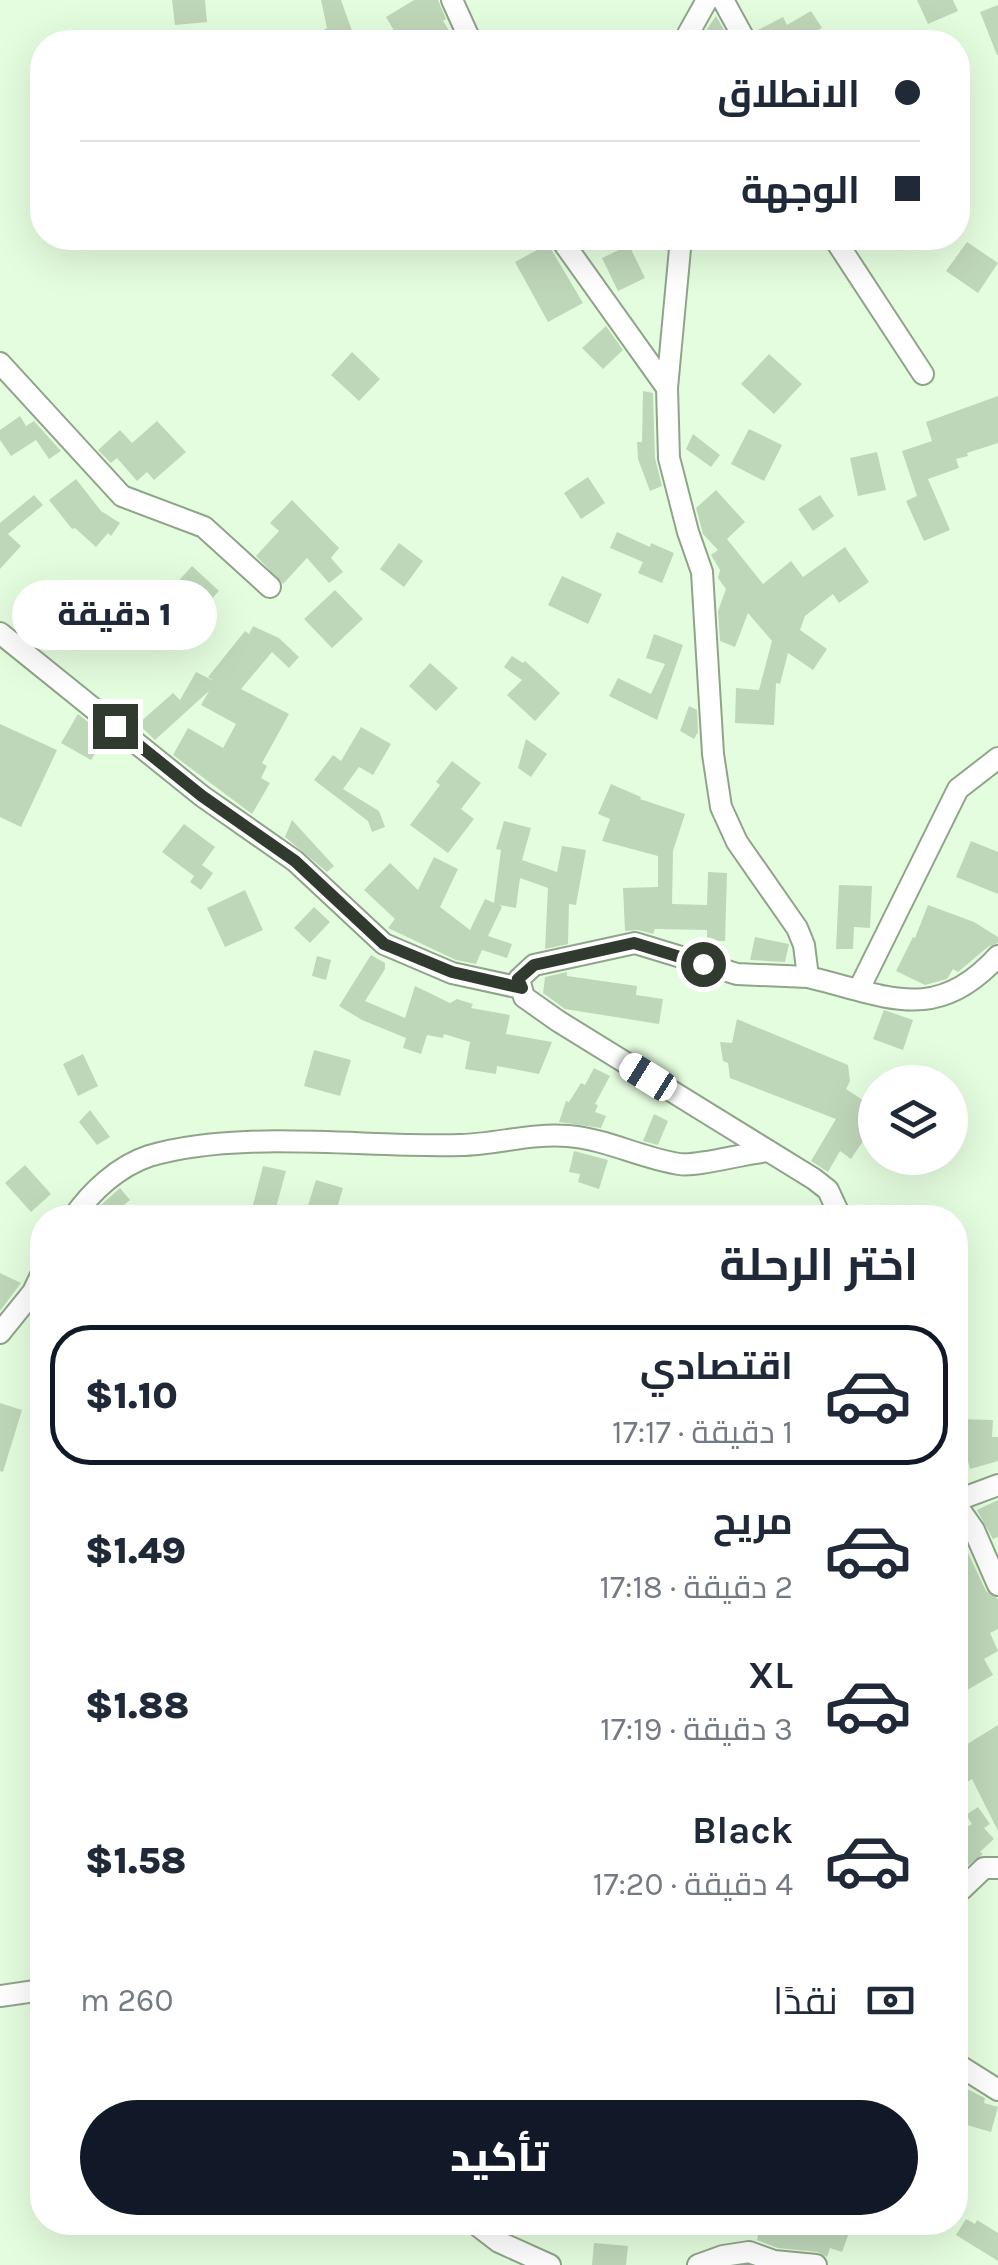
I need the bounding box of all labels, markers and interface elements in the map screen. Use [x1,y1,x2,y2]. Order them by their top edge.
text: الانطلاق [717,72,860,117]
text: الوجهة [741,168,860,213]
callout: 1 دقيقة [12,581,218,651]
text: 1 دقيقة [58,596,171,633]
route end [93,704,138,749]
route start [681,942,726,987]
car [615,1048,681,1106]
map controls [858,1065,968,1175]
button: layers [858,1065,968,1175]
text: اختر الرحلة [720,1239,918,1291]
text: اقتصادي [640,1344,793,1389]
icon: car [823,1350,913,1440]
text: $1.10 [85,1373,178,1418]
text: 1 دقيقة · 17:17 [612,1414,793,1451]
text: مريح [713,1499,793,1544]
icon: car [823,1505,913,1595]
text: $1.49 [85,1528,186,1573]
text: 2 دقيقة · 17:18 [599,1569,793,1606]
text: XL [748,1653,793,1698]
icon: car [823,1660,913,1750]
text: $1.88 [85,1683,189,1728]
text: 3 دقيقة · 17:19 [600,1711,793,1748]
text: Black [692,1808,793,1853]
icon: car [823,1815,913,1905]
text: $1.58 [85,1838,186,1883]
text: 4 دقيقة · 17:20 [593,1866,793,1903]
icon: cash [863,1973,918,2028]
text: نقدًا [773,1979,838,2024]
text: 260 m [80,1982,173,2019]
button: تأكيد [80,2100,918,2215]

